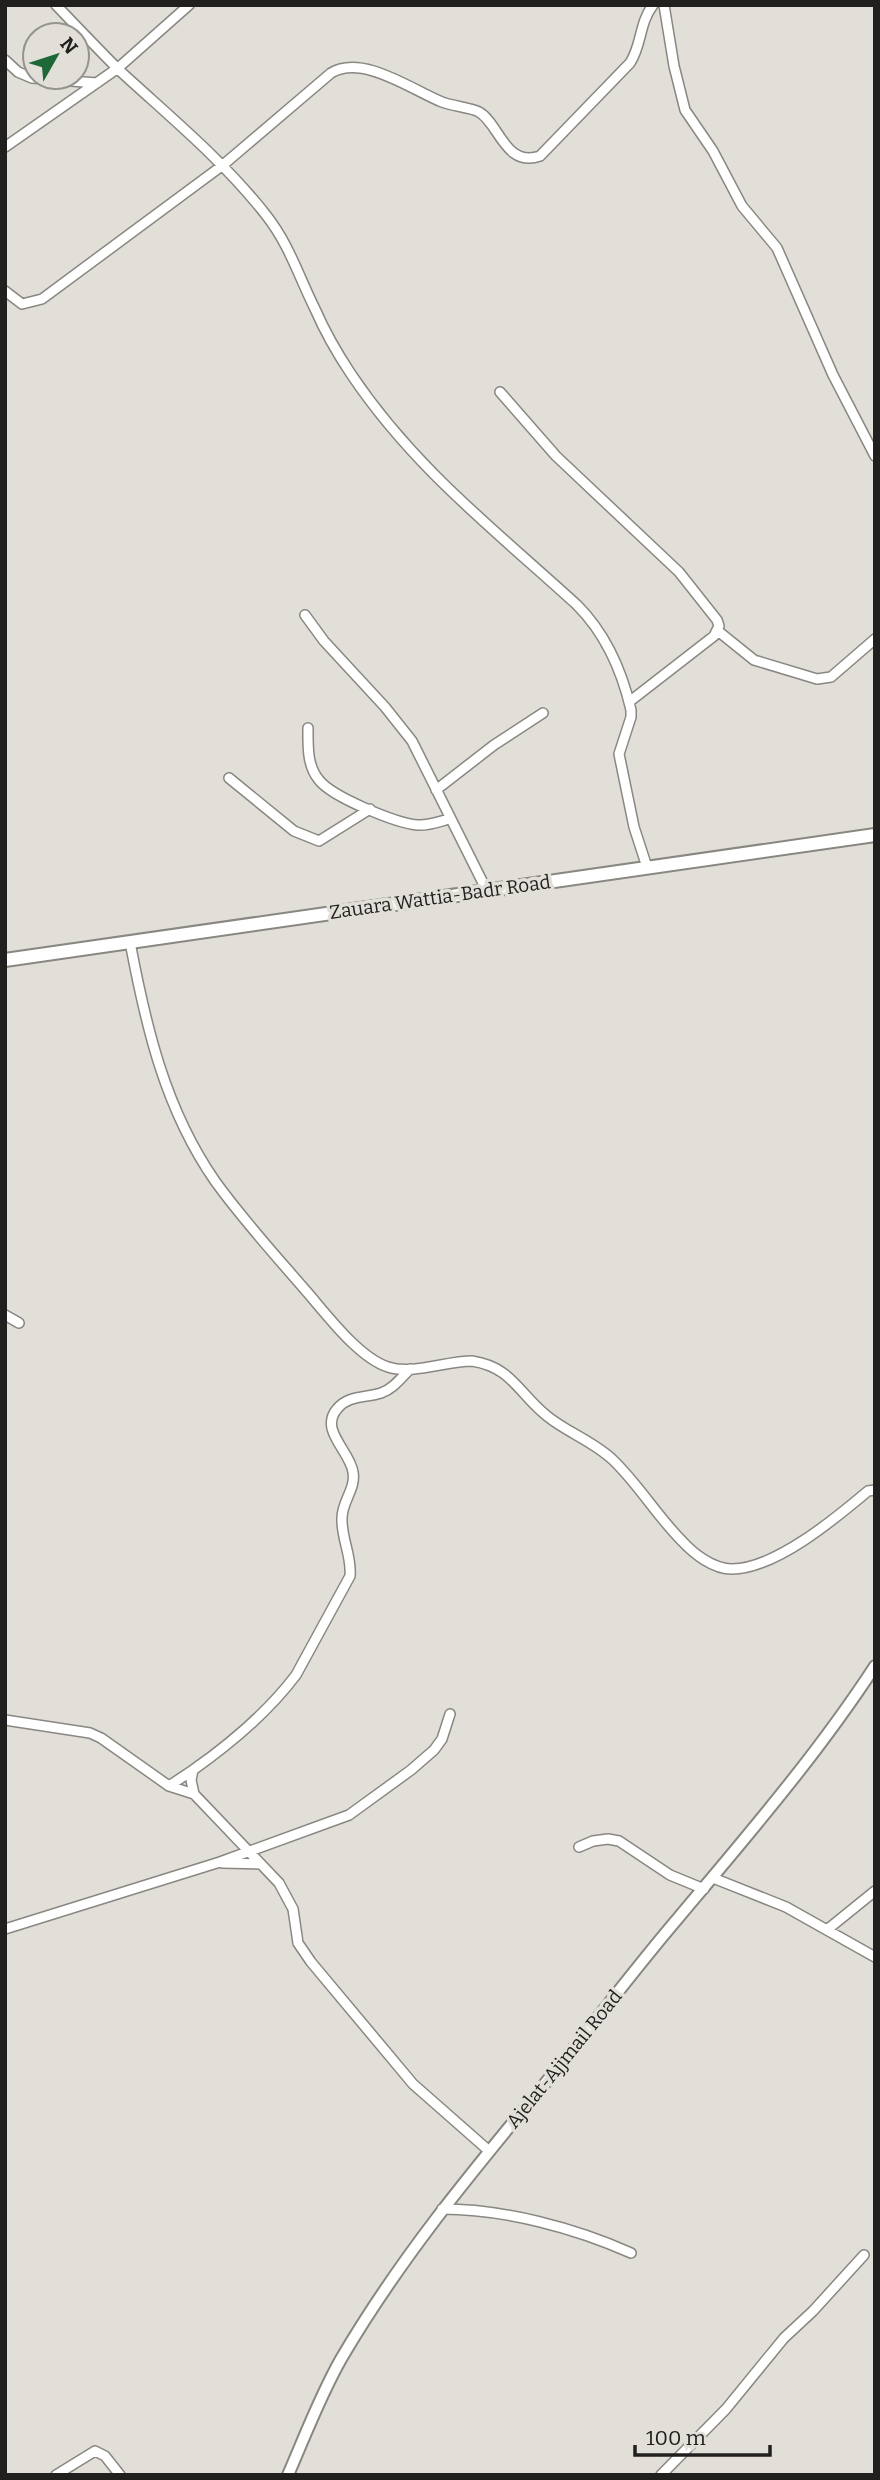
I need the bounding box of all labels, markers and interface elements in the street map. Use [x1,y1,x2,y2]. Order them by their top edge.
north arrow [21,21,91,91]
text: N [55,33,83,59]
street label: Zauara Wattia-Badr Road [328,870,552,924]
street label: Ajelat-Ajjmail Road [501,1985,627,2133]
scale bar [635,2414,770,2458]
text: 100 m [646,2425,706,2451]

